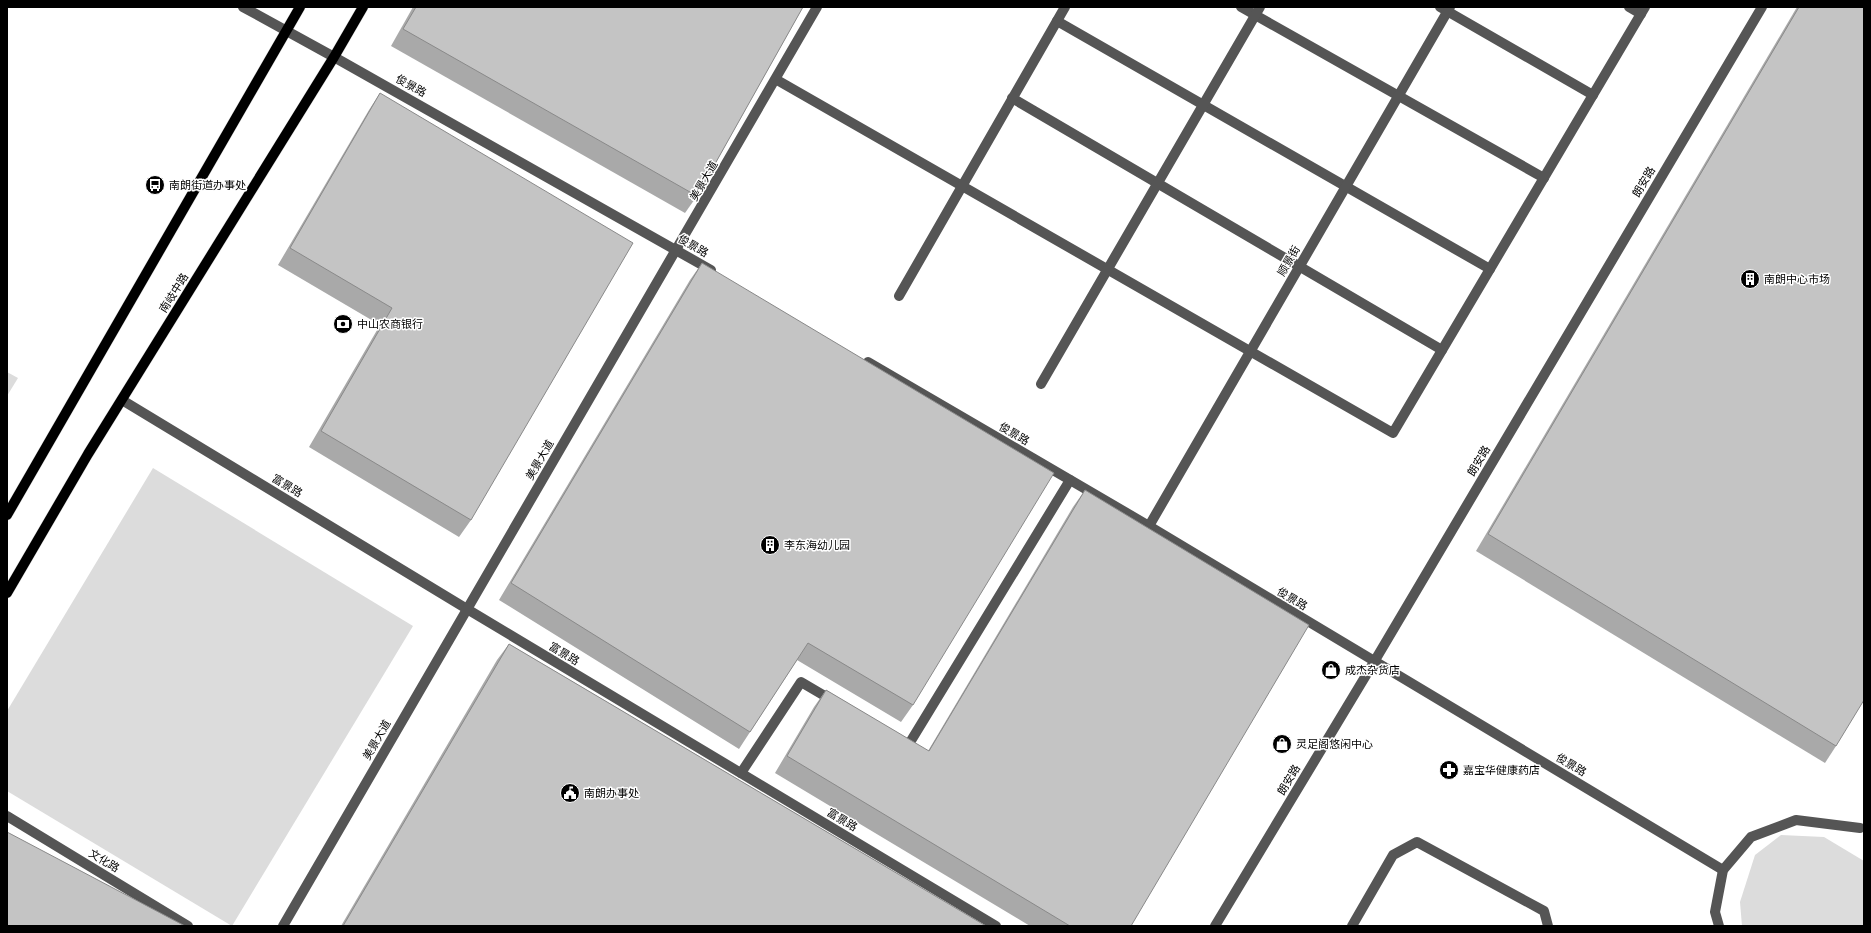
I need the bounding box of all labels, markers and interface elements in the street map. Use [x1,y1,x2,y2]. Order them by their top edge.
street label: 俊景路 [393,72,429,100]
street label: 美景大道 [687,159,721,203]
street label: 朗安路 [1630,165,1658,199]
bus stop icon: 南朗街道办事处 [144,174,166,196]
place label: 南朗街道办事处 [169,179,246,192]
street label: 俊景路 [675,232,711,260]
street label: 顺景街 [1275,243,1303,279]
building icon: 南朗中心市场 [1739,268,1761,290]
street label: 南岐中路 [157,271,191,315]
place label: 南朗中心市场 [1764,273,1830,286]
bank icon: 中山农商银行 [332,313,354,335]
place label: 中山农商银行 [357,318,423,331]
street label: 俊景路 [996,420,1032,448]
street label: 美景大道 [523,438,557,482]
street label: 朗安路 [1465,444,1493,478]
street label: 富景路 [270,472,304,500]
building icon: 李东海幼儿园 [759,534,781,556]
place label: 李东海幼儿园 [784,539,850,552]
street label: 俊景路 [1275,585,1309,613]
street label: 富景路 [547,640,581,668]
shop icon: 成杰杂货店 [1320,659,1342,681]
place label: 成杰杂货店 [1345,664,1400,677]
street label: 美景大道 [360,718,394,762]
shop icon: 灵足阁悠闲中心 [1271,733,1293,755]
place label: 灵足阁悠闲中心 [1296,738,1373,751]
street label: 俊景路 [1554,751,1588,779]
pharmacy icon: 嘉宝华健康药店 [1438,759,1460,781]
street label: 朗安路 [1275,763,1303,797]
place label: 嘉宝华健康药店 [1463,764,1540,777]
public building icon: 南朗办事处 [559,782,581,804]
place label: 南朗办事处 [584,787,639,800]
street label: 富景路 [825,806,859,834]
street label: 文化路 [87,847,121,875]

